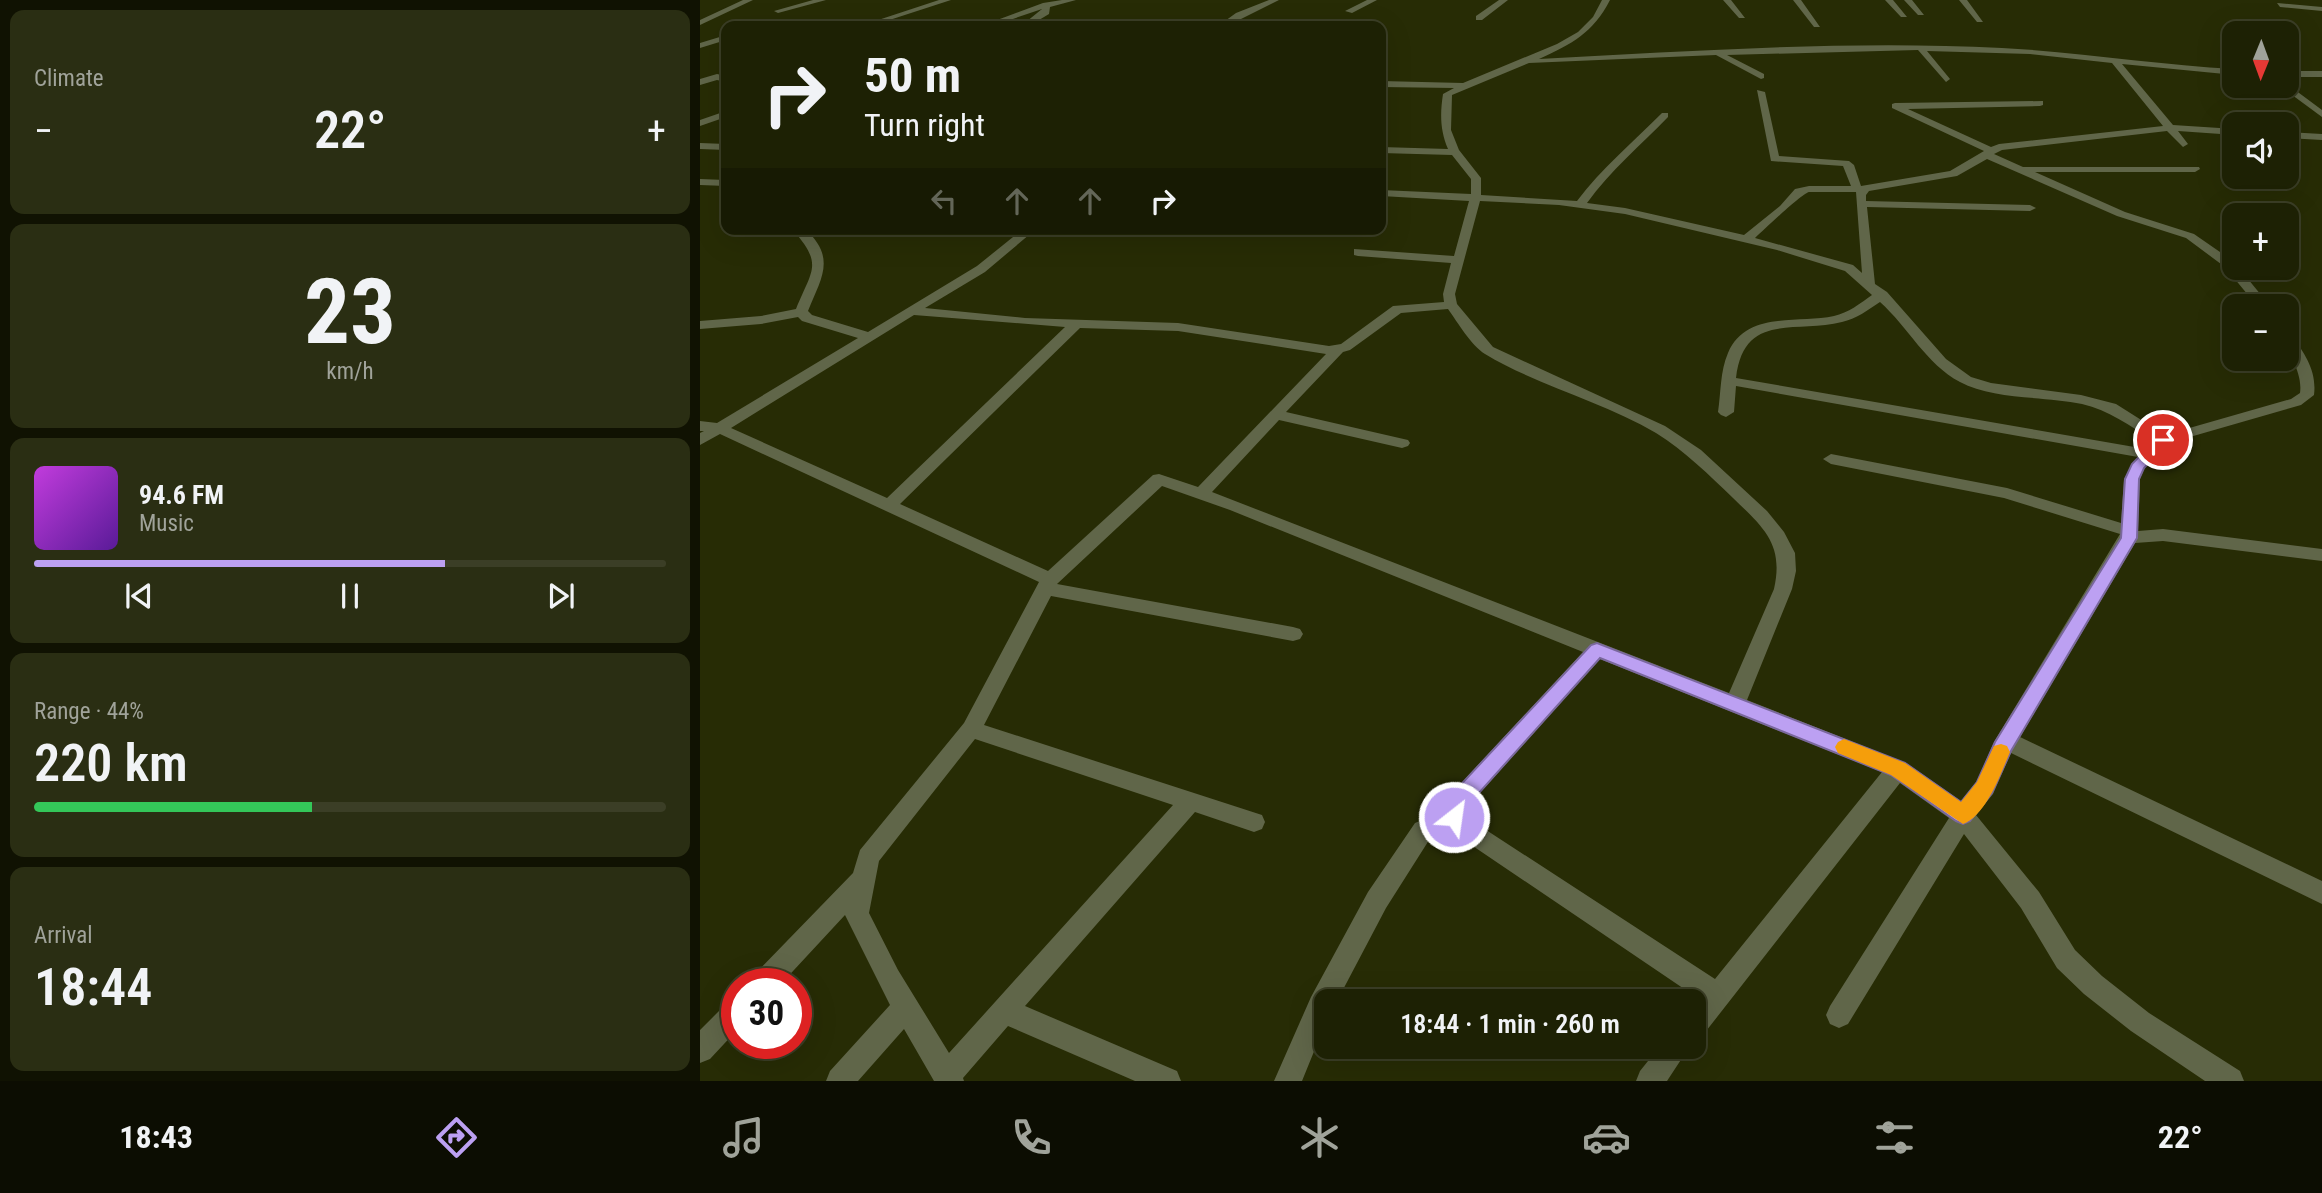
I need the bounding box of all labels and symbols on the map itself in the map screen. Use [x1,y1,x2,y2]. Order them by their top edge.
north arrow [2222,21,2300,98]
pin [2133,410,2193,470]
position arrow [1417,780,1491,854]
speed limit sign: 30 [721,968,812,1059]

